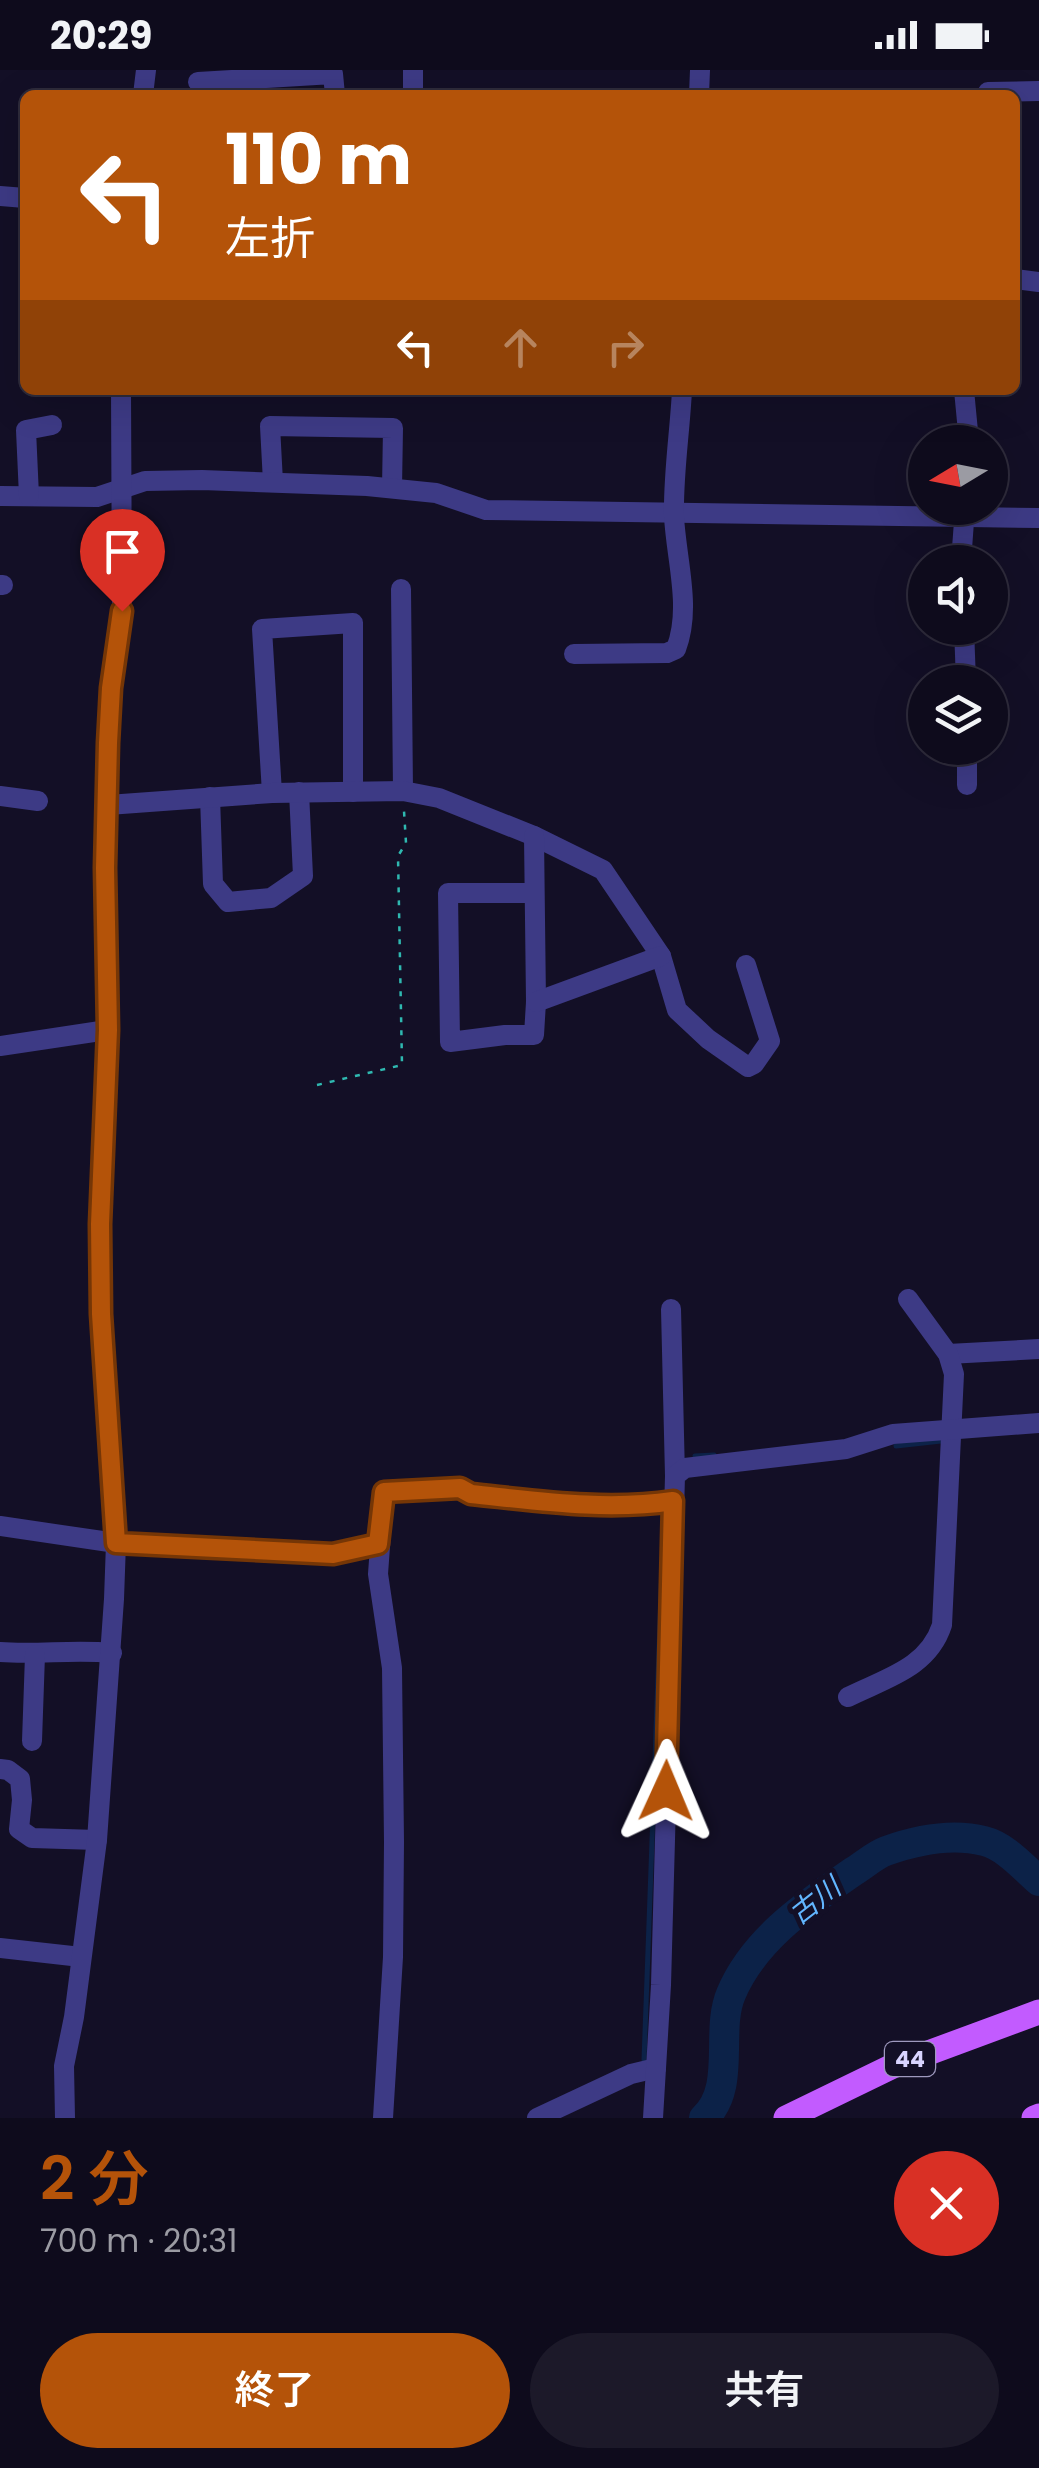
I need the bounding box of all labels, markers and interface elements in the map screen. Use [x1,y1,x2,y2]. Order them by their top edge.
text: 20:29 [50,9,152,62]
text: 110 m [225,110,412,209]
icon: left [60,130,190,260]
text: 左折 [225,207,315,270]
icon: left [388,320,443,375]
icon: ahead [493,320,548,375]
icon: right [598,320,653,375]
north arrow [908,425,1008,525]
map controls [908,425,1008,765]
pin [80,509,165,612]
icon: arrive [95,524,150,579]
button: sound [908,545,1008,645]
button: layers [908,665,1008,765]
position arrow [614,1739,718,1843]
water label: 古川 [781,1867,851,1934]
road number: 44 [885,2042,935,2076]
text: 2 分 [40,2137,149,2221]
button: close [894,2151,999,2256]
text: 700 m · 20:31 [40,2218,237,2263]
button: 終了 [40,2333,510,2448]
button: 共有 [530,2333,999,2448]

